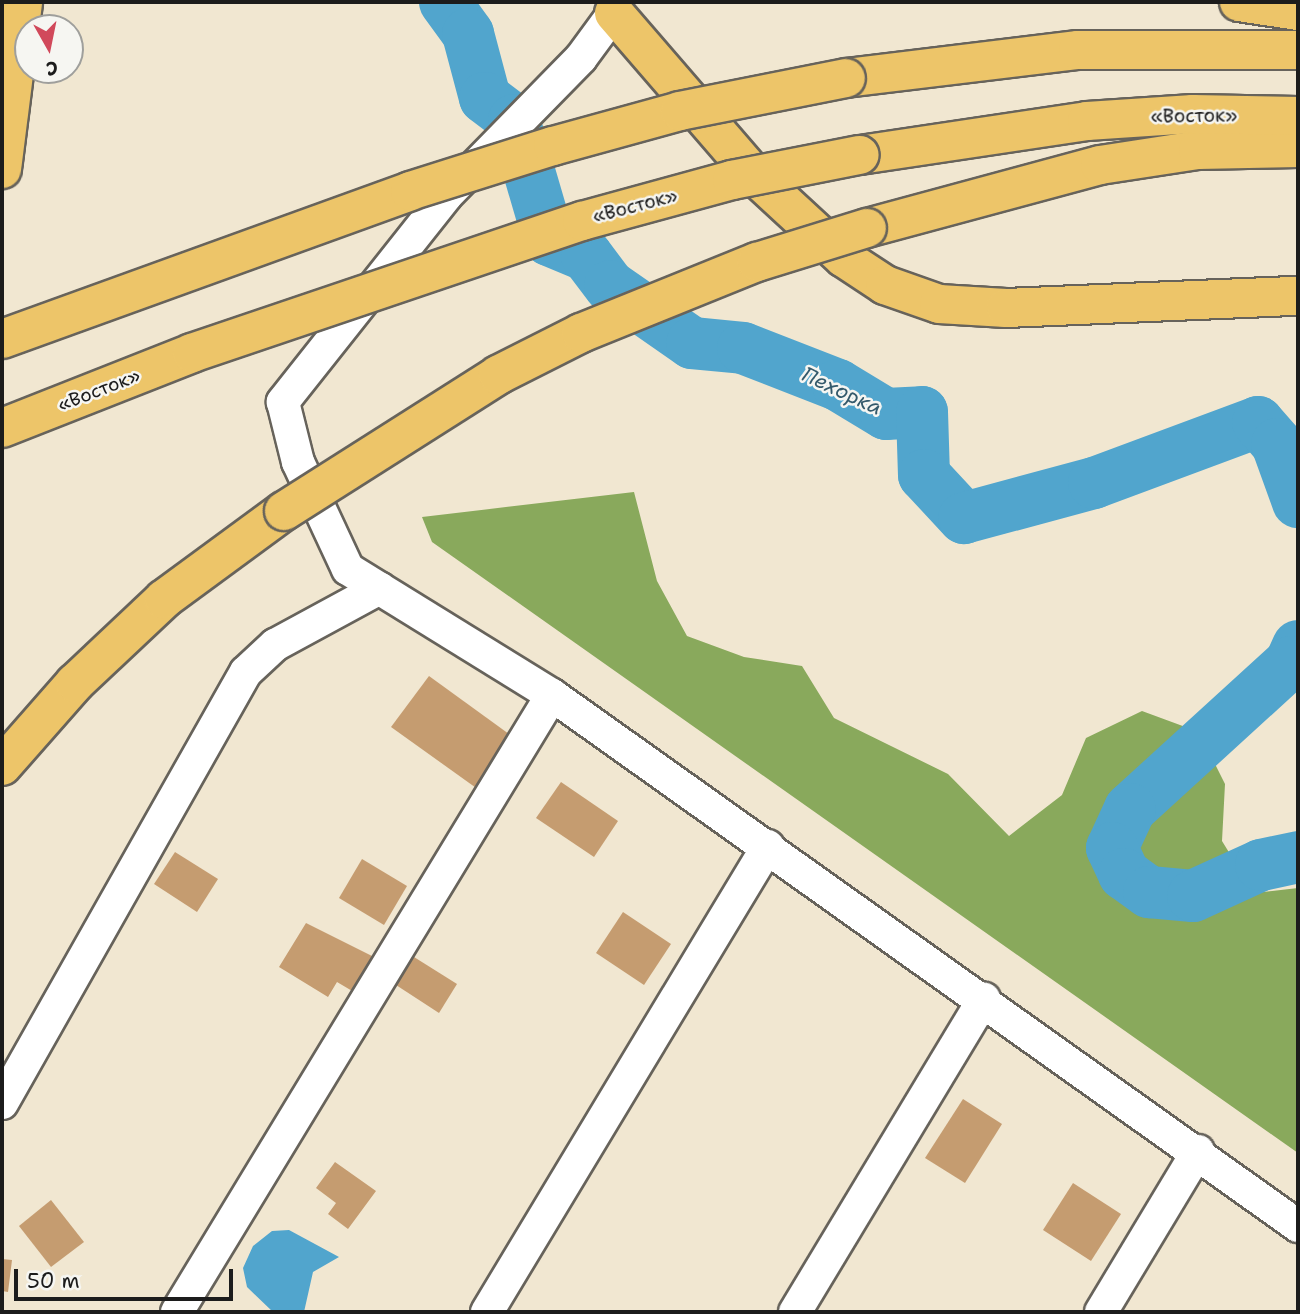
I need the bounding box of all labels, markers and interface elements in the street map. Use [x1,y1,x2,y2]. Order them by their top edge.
north arrow [14,14,84,84]
text: С [44,55,60,82]
street label: «Восток» [1151,104,1237,128]
street label: «Восток» [590,184,680,228]
water label: Пехорка [798,361,886,421]
street label: «Восток» [55,364,143,416]
scale bar [18,1254,236,1298]
text: 50 m [27,1267,80,1295]

